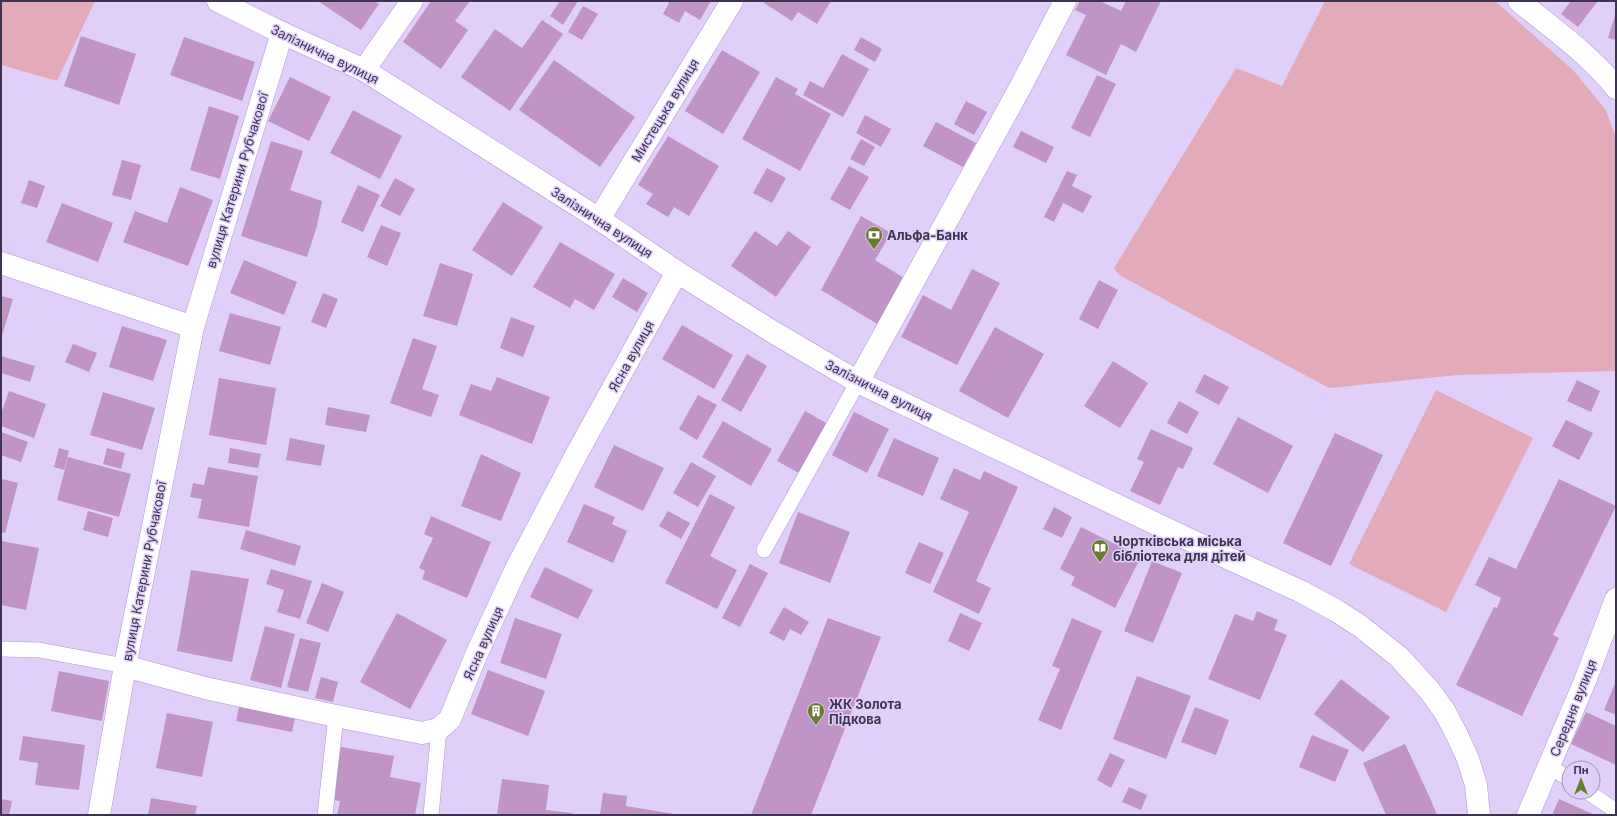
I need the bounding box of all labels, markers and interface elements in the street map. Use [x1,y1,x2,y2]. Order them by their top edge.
street label: Залізнична вулиця [268,21,382,87]
street label: Мистецька вулиця [628,56,702,164]
street label: вулиця Катерини Рубчакової [203,89,272,270]
street label: Залізнична вулиця [548,183,656,261]
bank icon: Альфа-Банк [864,225,884,250]
place label: Альфа-Банк [887,227,968,243]
street label: Ясна вулиця [605,318,657,394]
street label: Залізнична вулиця [823,356,935,424]
street label: вулиця Катерини Рубчакової [119,479,169,662]
place label: Чортківська міська бібліотека для дітей [1113,533,1246,564]
library icon: Чортківська міська бібліотека для дітей [1090,538,1110,563]
street label: Ясна вулиця [460,604,506,682]
street label: Середня вулиця [1546,657,1600,759]
place label: ЖК Золота Підкова [829,696,902,727]
building icon: ЖК Золота Підкова [806,701,826,726]
north arrow [1561,760,1601,800]
text: Пн [1573,763,1589,777]

